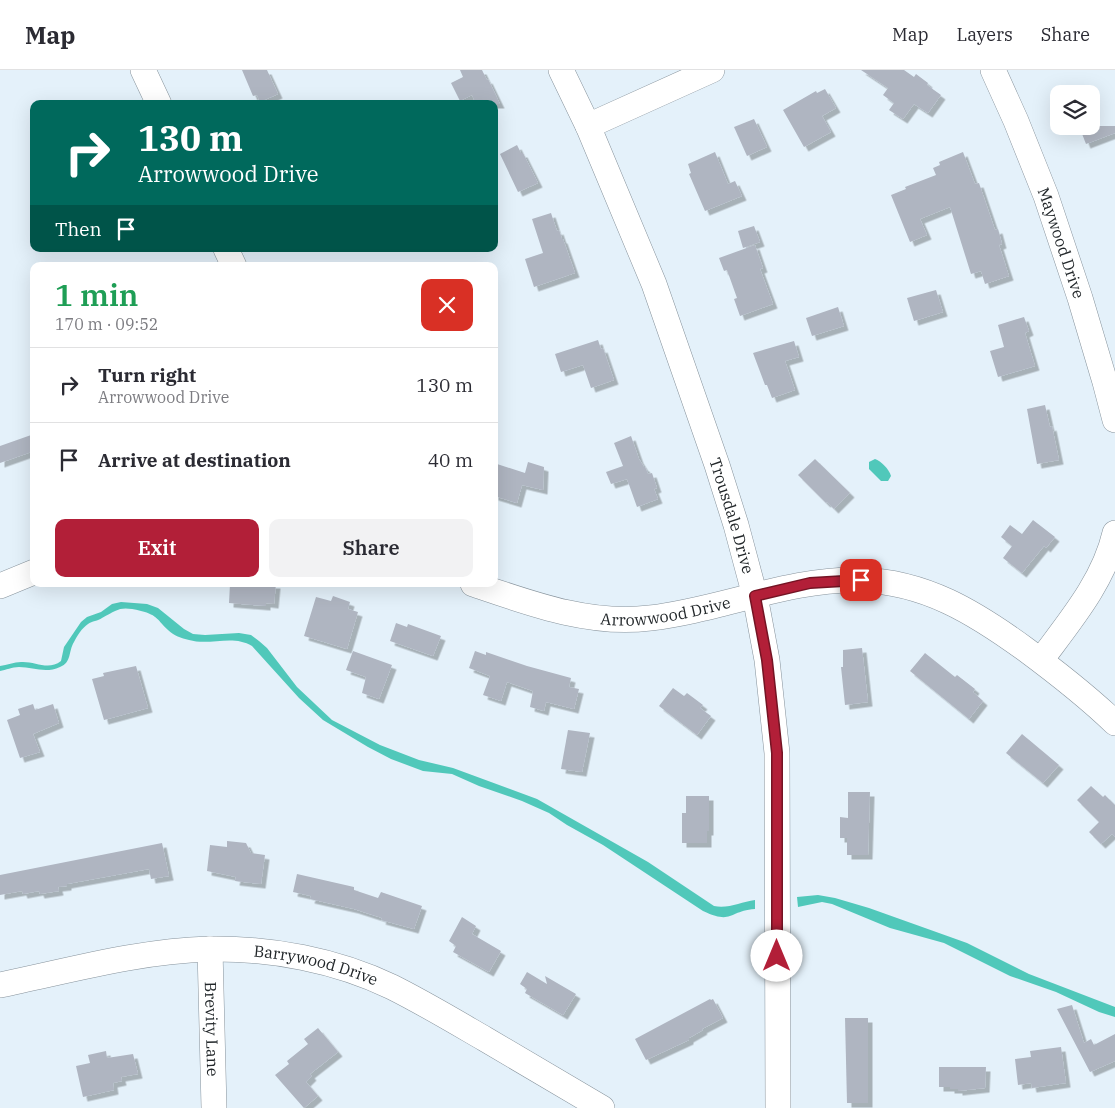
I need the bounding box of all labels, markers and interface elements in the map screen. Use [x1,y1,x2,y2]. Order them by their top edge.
text: Map [25,19,75,51]
text: Map [892,23,929,46]
text: Layers [957,23,1013,46]
text: Share [1041,23,1090,46]
map controls [1050,85,1100,135]
button: layers [1050,85,1100,135]
text: 130 m [138,115,243,161]
icon: right [55,120,120,185]
text: Arrowwood Drive [138,159,318,188]
street label: Maywood Drive [1033,184,1089,301]
icon: arrive [112,215,140,243]
text: Then [55,217,102,241]
text: 1 min [55,275,138,314]
button: close [421,279,473,331]
text: 170 m · 09:52 [55,314,158,334]
text: Turn right [98,363,196,387]
icon: right [55,371,83,399]
text: 130 m [416,373,473,397]
text: Arrowwood Drive [98,387,229,407]
icon: arrive [55,446,83,474]
text: Arrive at destination [98,448,291,472]
text: 40 m [428,448,473,472]
street label: Trousdale Drive [705,455,759,576]
button: Exit [55,519,259,577]
button: Share [269,519,473,577]
pin [840,559,882,601]
icon: arrive [847,566,875,594]
street label: Arrowwood Drive [600,592,733,630]
position arrow [750,929,802,981]
street label: Barrywood Drive [253,941,381,990]
street label: Brevity Lane [201,981,223,1077]

